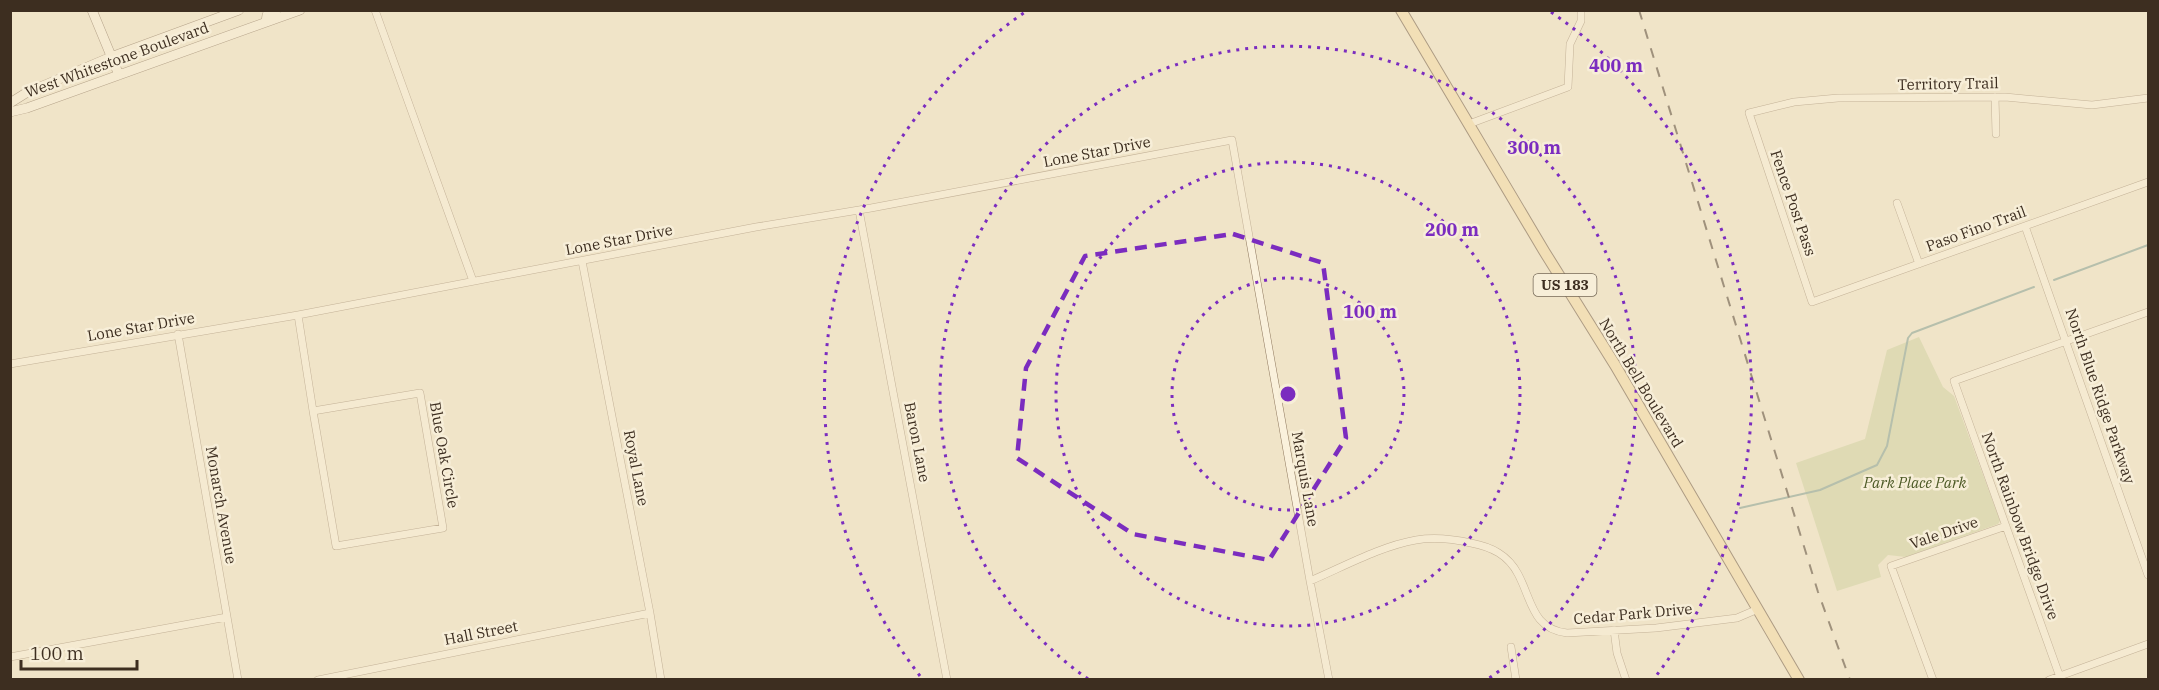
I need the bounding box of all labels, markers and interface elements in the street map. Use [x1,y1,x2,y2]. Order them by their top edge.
street label: West Whitestone Boulevard [22,17,211,102]
text: 400 m [1589,54,1644,77]
street label: Territory Trail [1897,73,1999,94]
street label: Lone Star Drive [1042,132,1152,171]
text: 300 m [1507,136,1562,159]
street label: Fence Post Pass [1766,147,1821,258]
street label: Paso Fino Trail [1923,202,2029,255]
text: 200 m [1425,218,1480,241]
street label: Lone Star Drive [564,220,674,259]
road number: US 183 [1534,274,1596,296]
text: 100 m [1343,300,1398,323]
street label: North Blue Ridge Parkway [2062,306,2139,486]
street label: Lone Star Drive [86,308,196,345]
street label: North Bell Boulevard [1595,315,1688,451]
centre of rings [1278,384,1298,404]
street label: Blue Oak Circle [426,400,463,510]
street label: Baron Lane [900,400,935,484]
street label: Royal Lane [620,428,653,507]
street label: North Rainbow Bridge Drive [1978,429,2063,622]
street label: Marquis Lane [1288,430,1323,528]
street label: Monarch Avenue [202,445,241,565]
park label: Park Place Park [1863,473,1967,492]
street label: Vale Drive [1907,512,1981,553]
street label: Cedar Park Drive [1573,599,1693,628]
street label: Hall Street [442,616,519,649]
scale bar [21,633,136,671]
text: 100 m [30,642,84,665]

